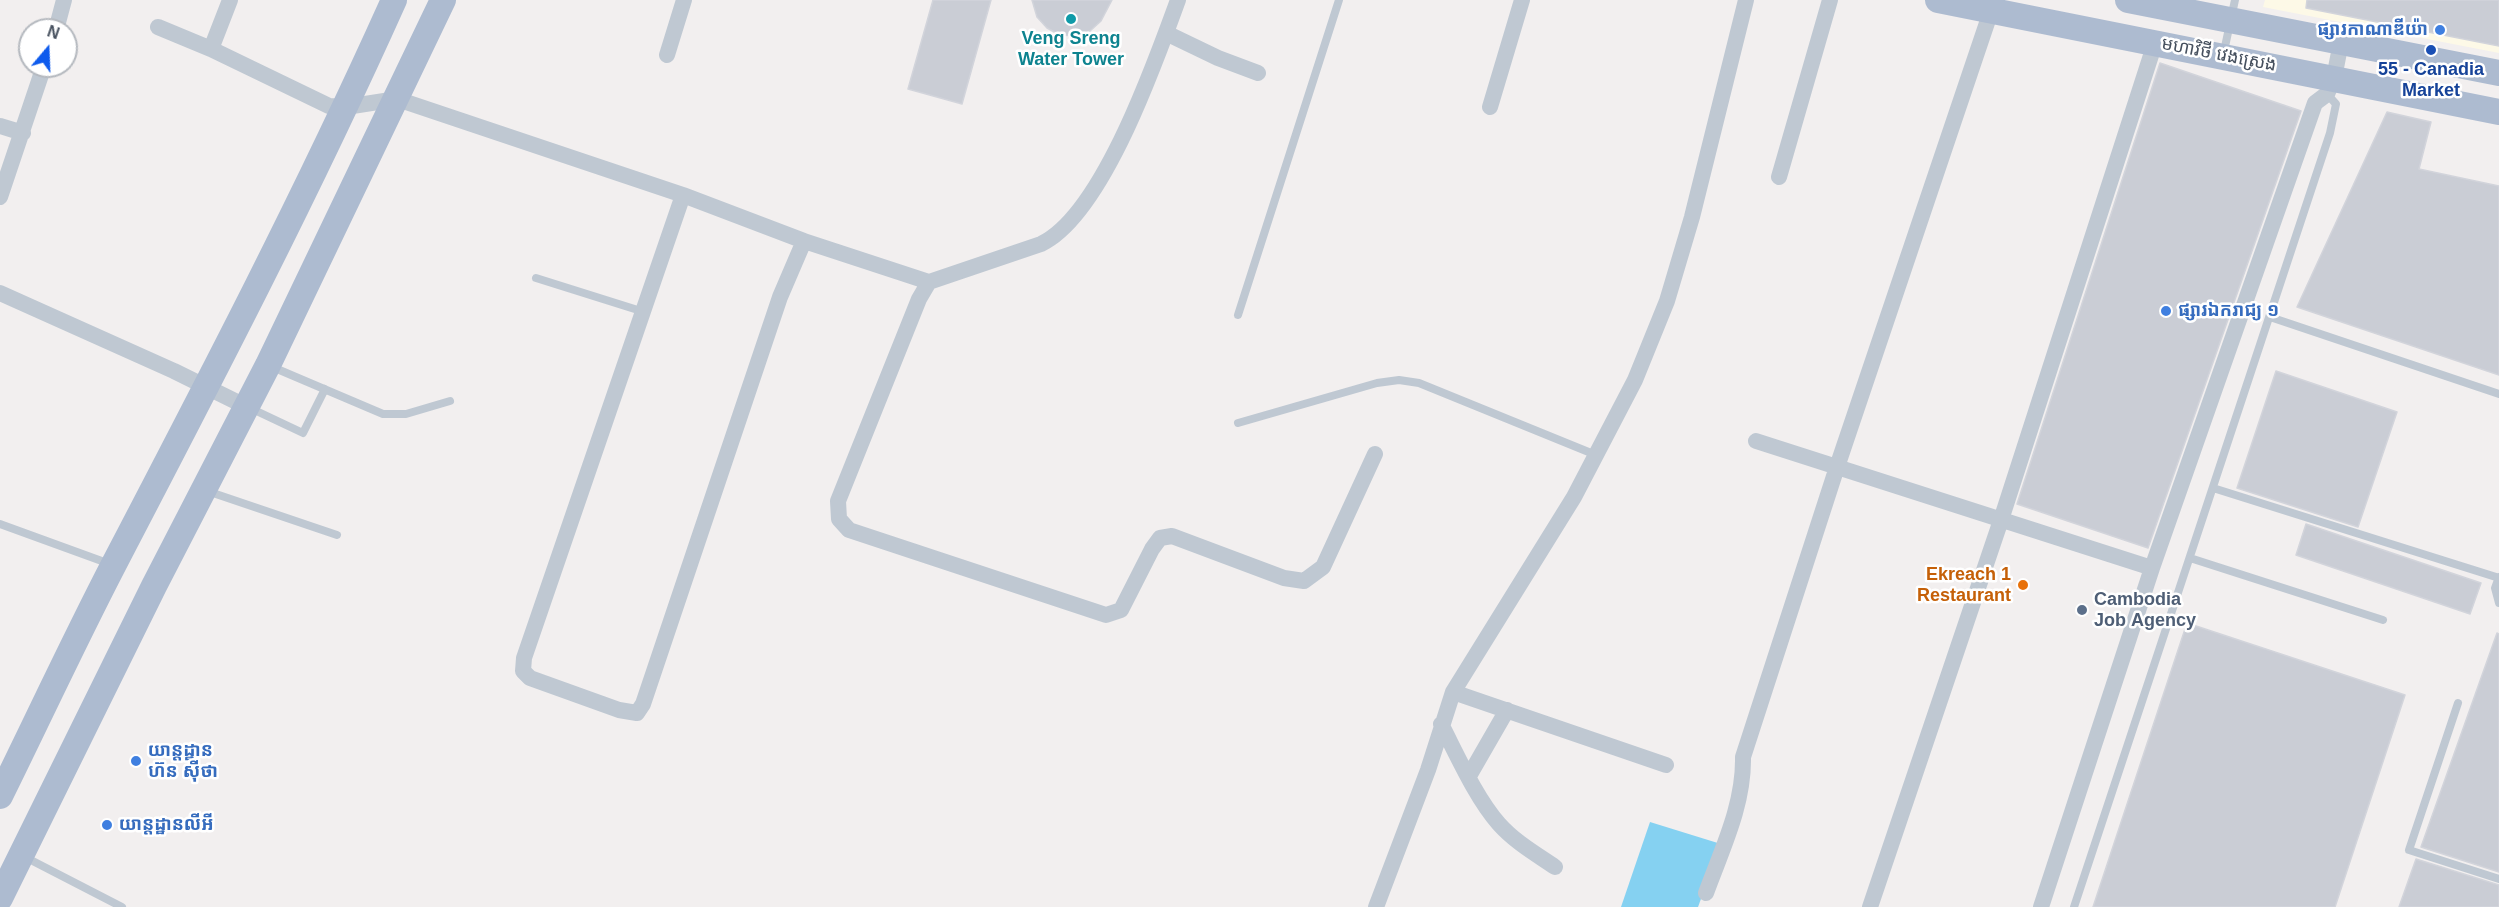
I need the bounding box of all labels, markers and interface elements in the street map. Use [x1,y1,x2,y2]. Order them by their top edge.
marker: Veng Sreng Water Tower [1064,12,1078,26]
north arrow [18,18,78,78]
place label: ផ្សារកាណាឌីយ៉ា [2317,19,2428,41]
text: N [45,22,62,42]
marker: ផ្សារកាណាឌីយ៉ា [2433,23,2447,37]
place label: Veng Sreng Water Tower [1018,28,1124,70]
street label: មហាវិថី វេងស្រេង [2160,33,2278,77]
marker: 55 - Canadia Market [2424,43,2438,57]
place label: 55 - Canadia Market [2378,59,2484,101]
place label: ផ្សារឯករាជ្យ ១ [2178,300,2279,322]
marker: ផ្សារឯករាជ្យ ១ [2159,304,2173,318]
place label: Ekreach 1 Restaurant [1917,564,2011,606]
marker: Ekreach 1 Restaurant [2016,578,2030,592]
place label: Cambodia Job Agency [2094,589,2196,632]
marker: Cambodia Job Agency [2075,603,2089,617]
place label: យាន្ដដ្ឋាន ហ៊ន ស៊ីថា [148,740,218,783]
marker: យាន្ដដ្ឋាន ហ៊ន ស៊ីថា [129,754,143,768]
place label: យាន្ដដ្ឋានលីអី [119,814,214,836]
marker: យាន្ដដ្ឋានលីអី [100,818,114,832]

